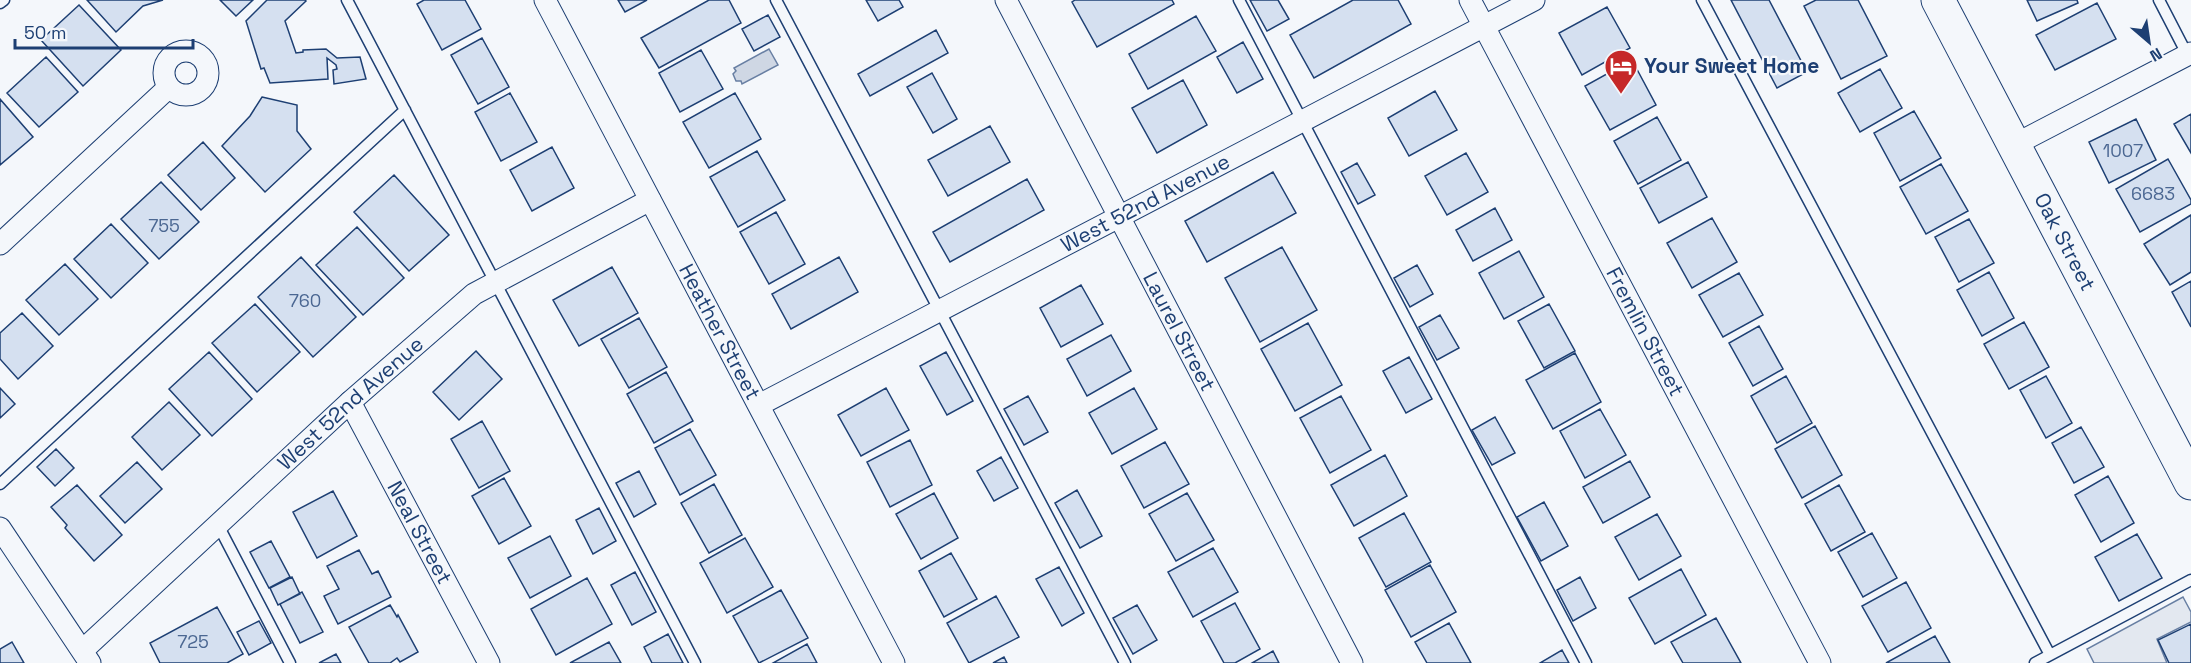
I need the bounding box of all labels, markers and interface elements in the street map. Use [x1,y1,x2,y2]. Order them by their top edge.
scale bar [15,12,194,50]
north arrow [2119,12,2179,72]
text: 50 m [24,21,66,44]
text: N [2146,43,2166,66]
hotel icon: Your Sweet Home [1603,48,1639,95]
place label: Your Sweet Home [1644,52,1819,79]
house number: 1007 [2103,139,2143,162]
street label: West 52nd Avenue [1056,147,1234,258]
house number: 6683 [2131,182,2175,205]
street label: Oak Street [2028,188,2102,295]
house number: 755 [148,214,180,237]
street label: Heather Street [673,259,767,404]
street label: Fremlin Street [1600,262,1691,401]
street label: Laurel Street [1137,267,1222,396]
house number: 760 [289,289,321,312]
street label: West 52nd Avenue [272,330,429,476]
street label: Neal Street [381,476,459,589]
house number: 725 [177,630,209,653]

